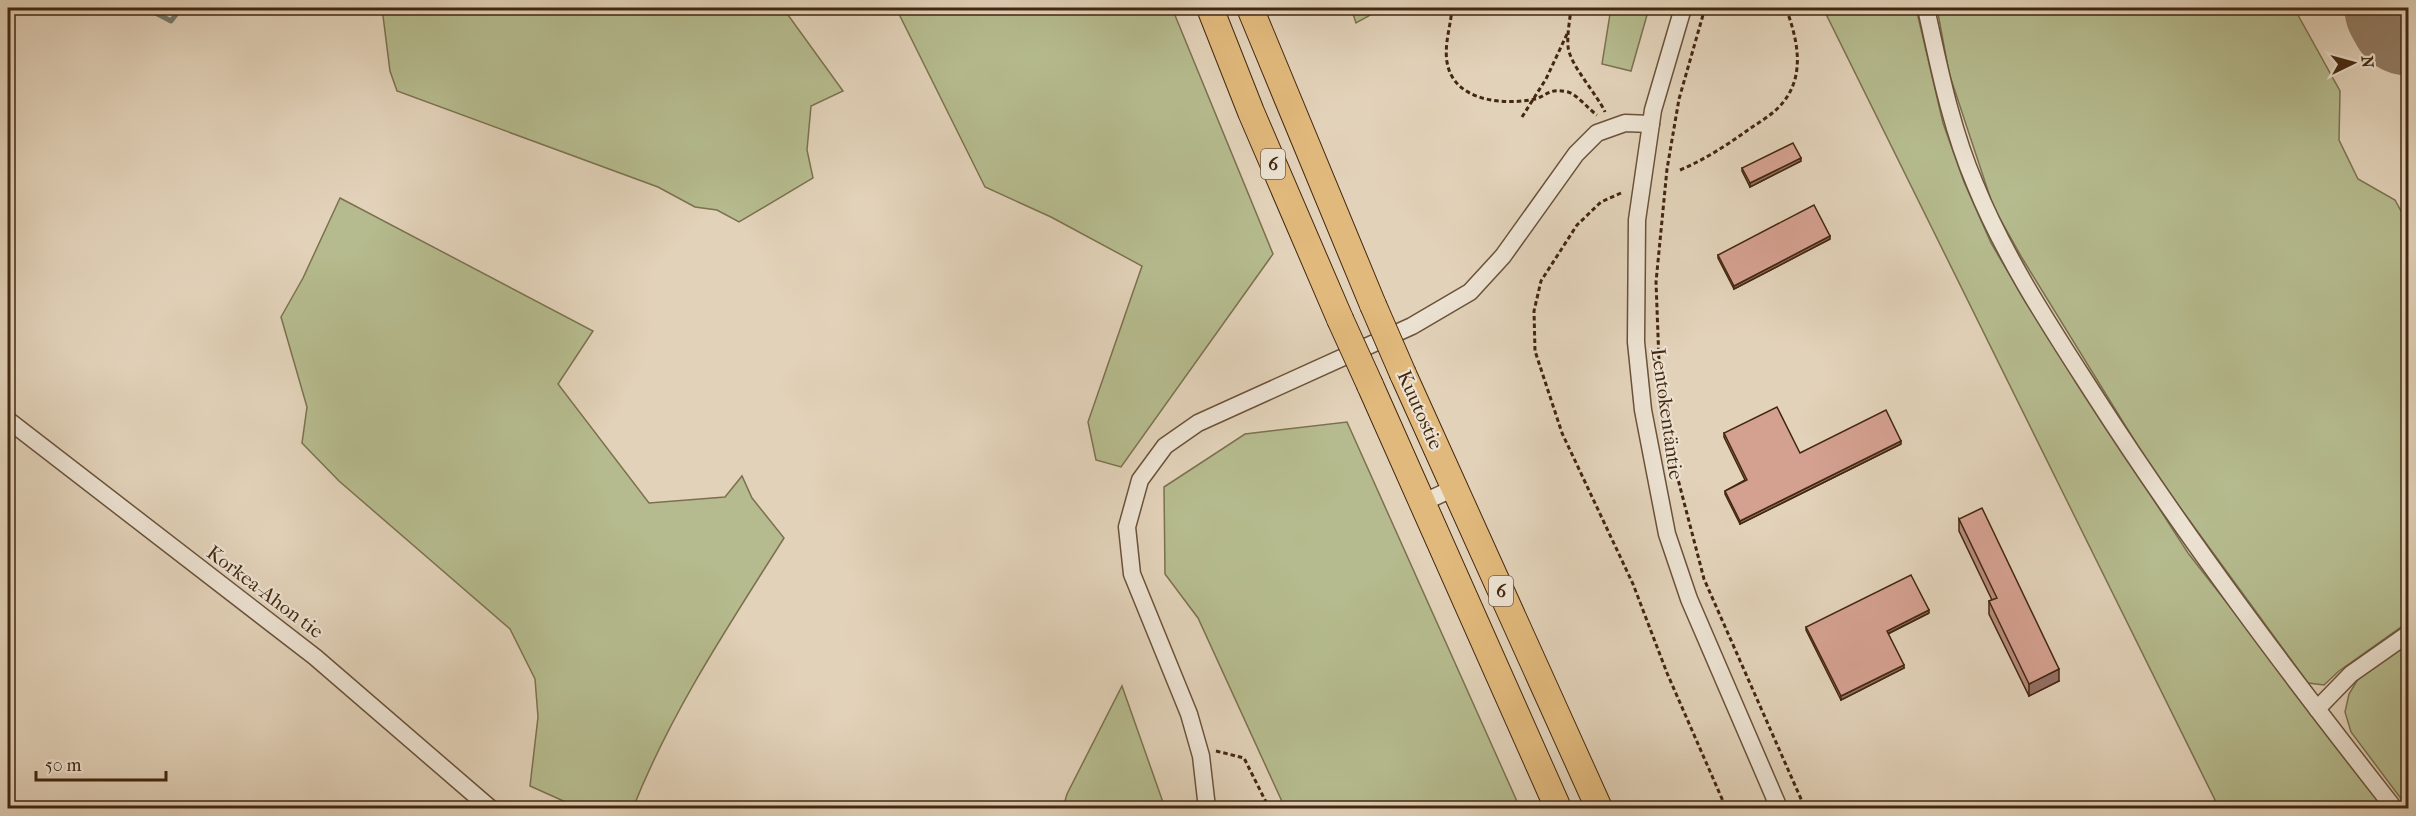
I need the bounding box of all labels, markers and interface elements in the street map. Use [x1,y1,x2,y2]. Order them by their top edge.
north arrow [2323,33,2383,93]
text: N [2357,55,2378,69]
road number: 6 [1261,149,1285,179]
street label: Lentokentäntie [1646,347,1688,481]
street label: Kuutostie [1392,367,1448,453]
street label: Korkea-Ahon tie [202,541,328,643]
road number: 6 [1489,576,1513,606]
scale bar [36,744,166,782]
text: 50 m [45,755,82,776]

